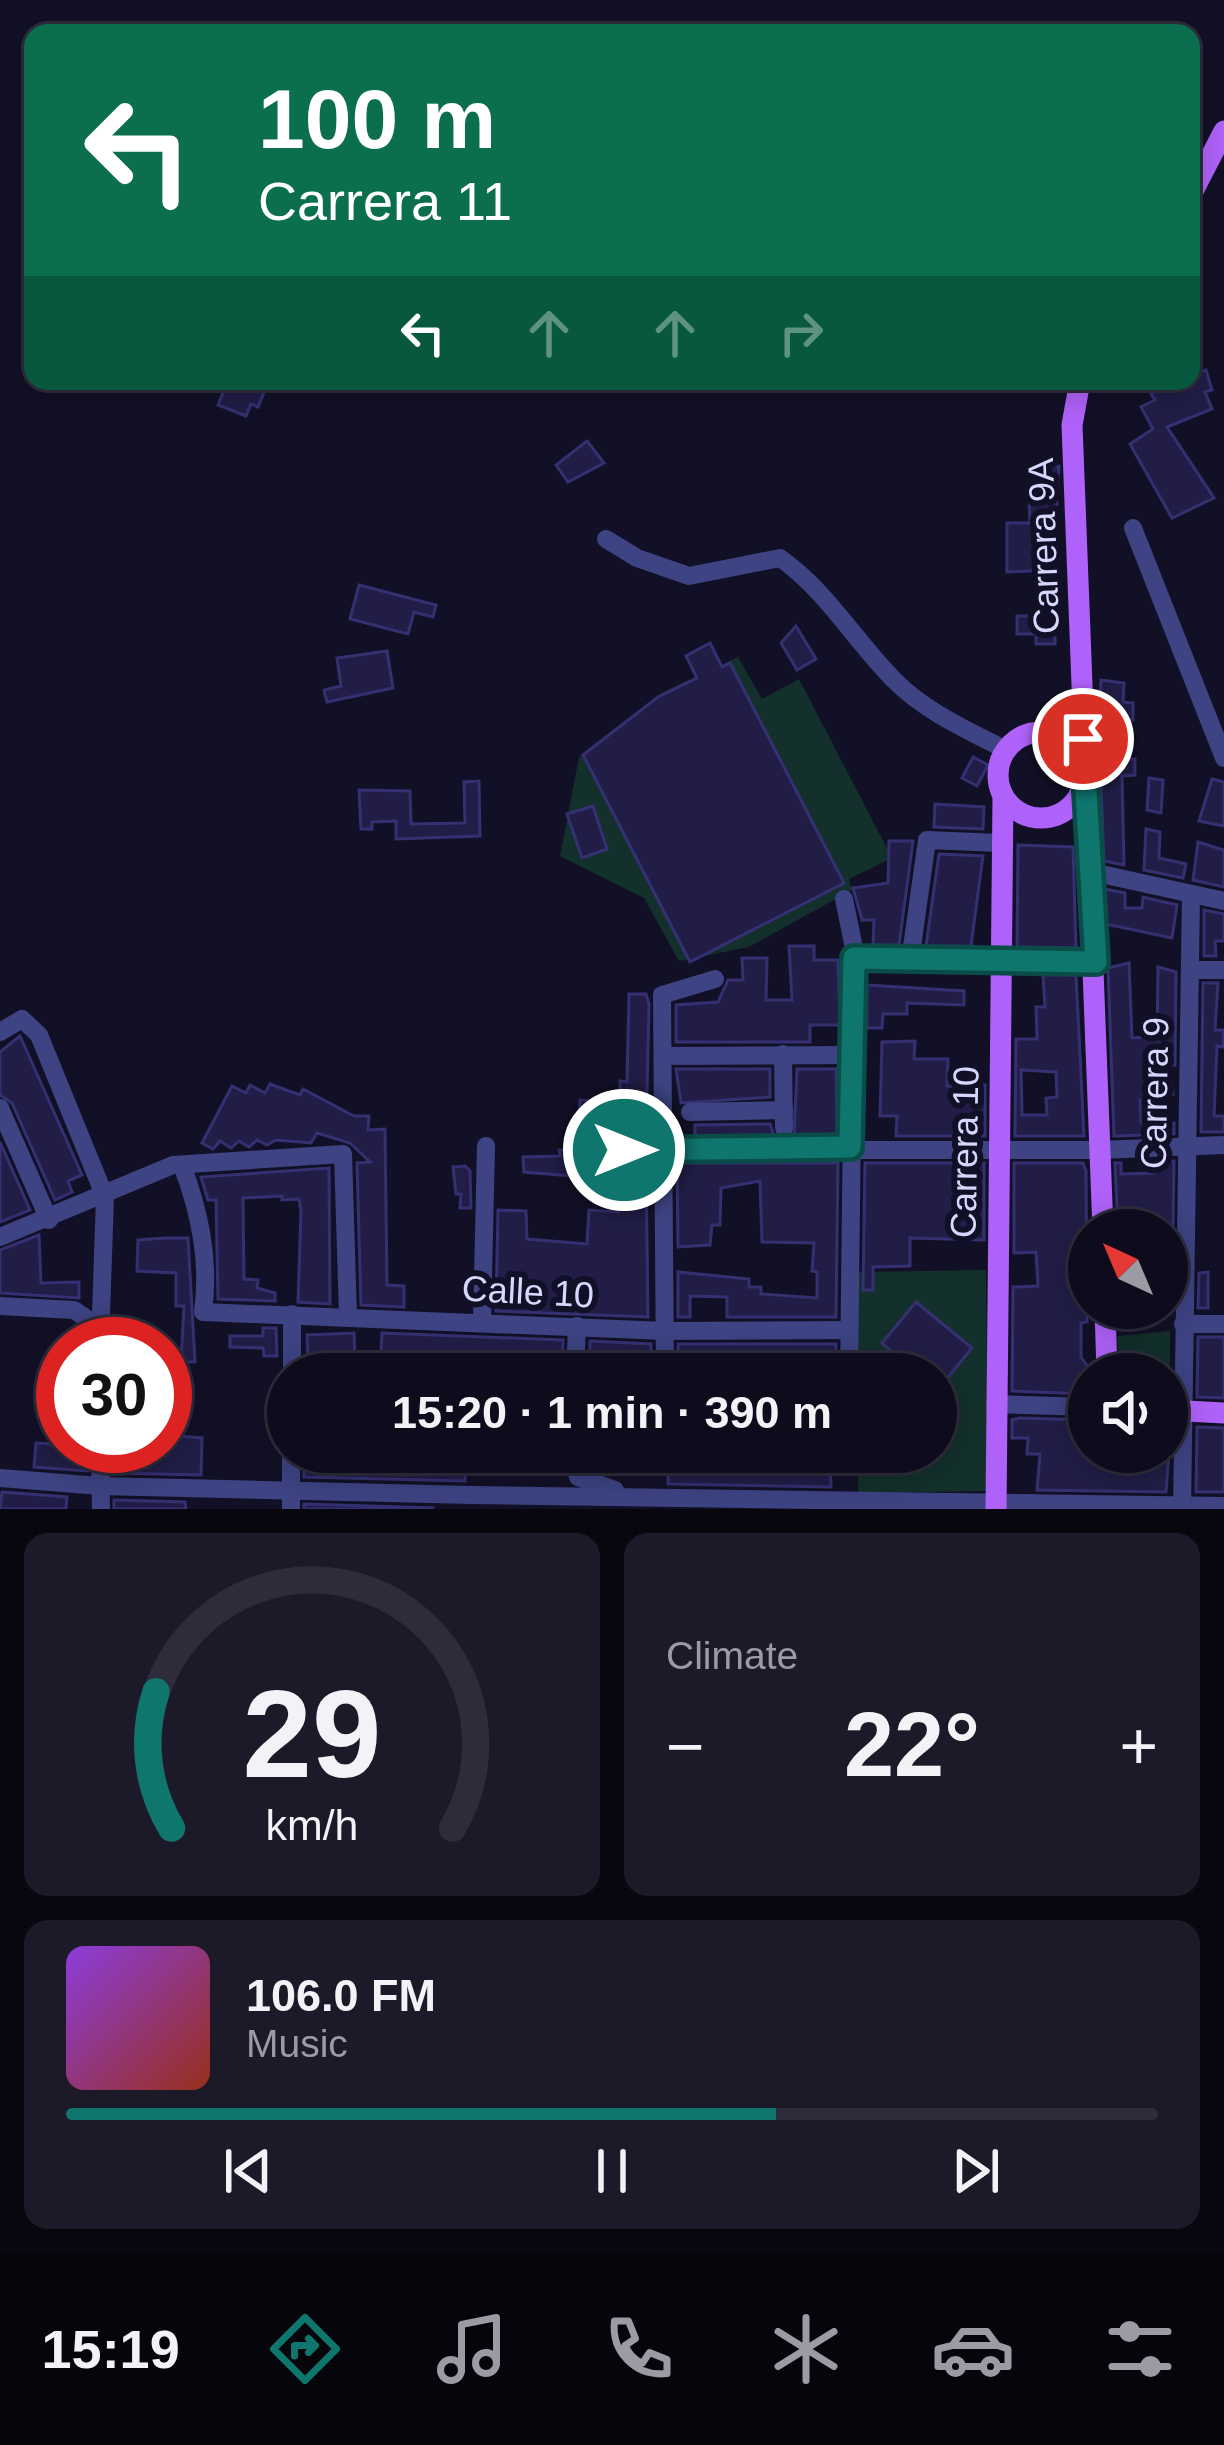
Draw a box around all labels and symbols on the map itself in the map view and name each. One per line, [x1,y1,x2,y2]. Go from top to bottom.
street label: Carrera 9A [1020,457,1067,635]
pin [1032,688,1134,790]
street label: Carrera 9 [1133,1017,1176,1169]
street label: Carrera 10 [943,1066,986,1238]
position arrow [561,1087,687,1213]
north arrow [1068,1209,1188,1329]
street label: Calle 10 [461,1268,595,1315]
speed limit sign: 30 [36,1317,192,1473]

